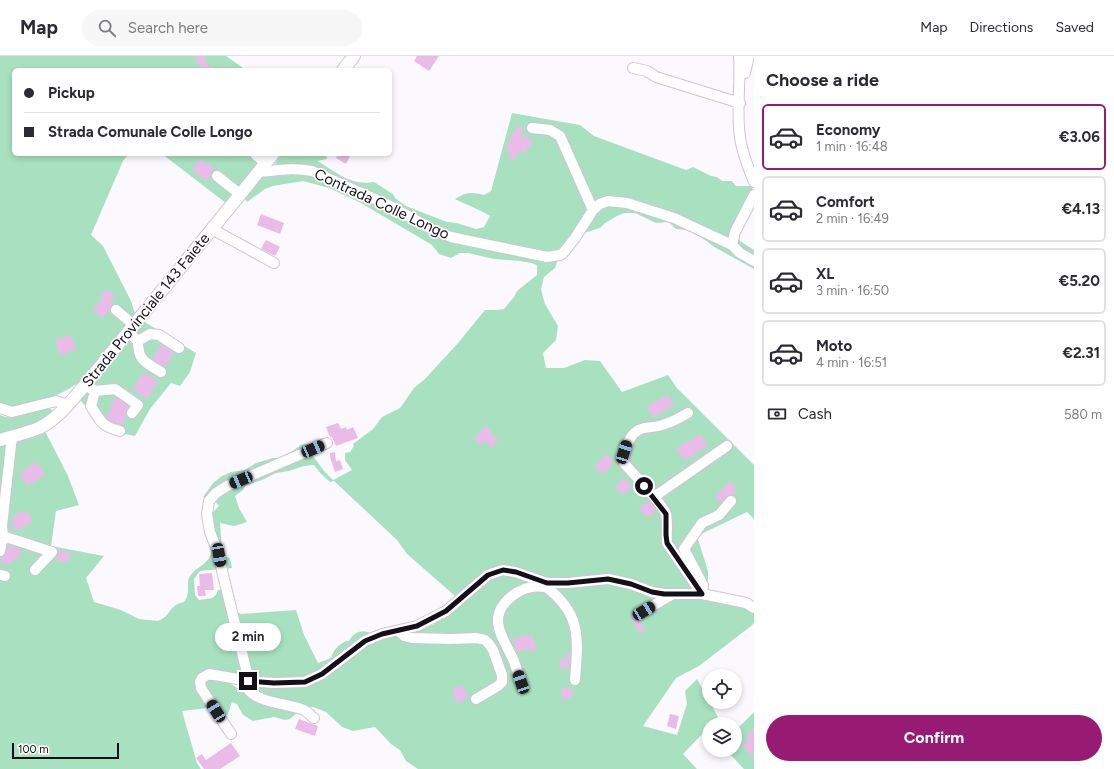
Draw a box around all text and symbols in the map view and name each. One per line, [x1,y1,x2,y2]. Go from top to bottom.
search box [82,10,362,46]
text: Map [20,16,58,39]
icon: search [96,17,118,39]
text: Search here [128,19,208,37]
text: Map [920,19,948,36]
text: Directions [970,19,1033,36]
text: Saved [1055,19,1094,36]
text: Choose a ride [766,69,879,91]
text: Pickup [48,84,95,102]
icon: car [768,119,804,155]
text: Economy [816,121,881,139]
text: Strada Comunale Colle Longo [48,123,252,141]
text: €3.06 [1059,128,1100,146]
text: 1 min · 16:48 [816,139,888,154]
street label: Contrada Colle Longo [312,165,453,243]
icon: car [768,191,804,227]
text: Comfort [816,193,875,211]
text: €4.13 [1062,200,1100,218]
text: 2 min · 16:49 [816,211,889,226]
street label: Strada Provinciale 143 Faiete [78,229,214,391]
icon: car [768,263,804,299]
text: XL [816,265,834,283]
text: €5.20 [1059,272,1100,290]
text: 3 min · 16:50 [816,283,889,298]
icon: car [768,335,804,371]
text: Moto [816,337,852,355]
text: €2.31 [1062,344,1100,362]
text: 4 min · 16:51 [816,355,887,370]
icon: cash [766,403,788,425]
text: Cash [798,405,832,423]
text: 580 m [1064,407,1102,422]
car [300,439,326,459]
car [615,439,633,465]
car [228,470,254,490]
route start [635,477,653,495]
car [211,542,227,568]
car [631,600,657,622]
callout: 2 min [215,623,281,651]
text: 2 min [232,629,264,644]
car [511,669,531,695]
map controls [702,669,742,757]
button: locate [702,669,742,709]
route end [239,672,257,690]
car [205,698,227,724]
button: Confirm [766,715,1102,761]
button: layers [702,717,742,757]
scale bar [12,741,119,760]
text: 100 m [18,743,49,756]

